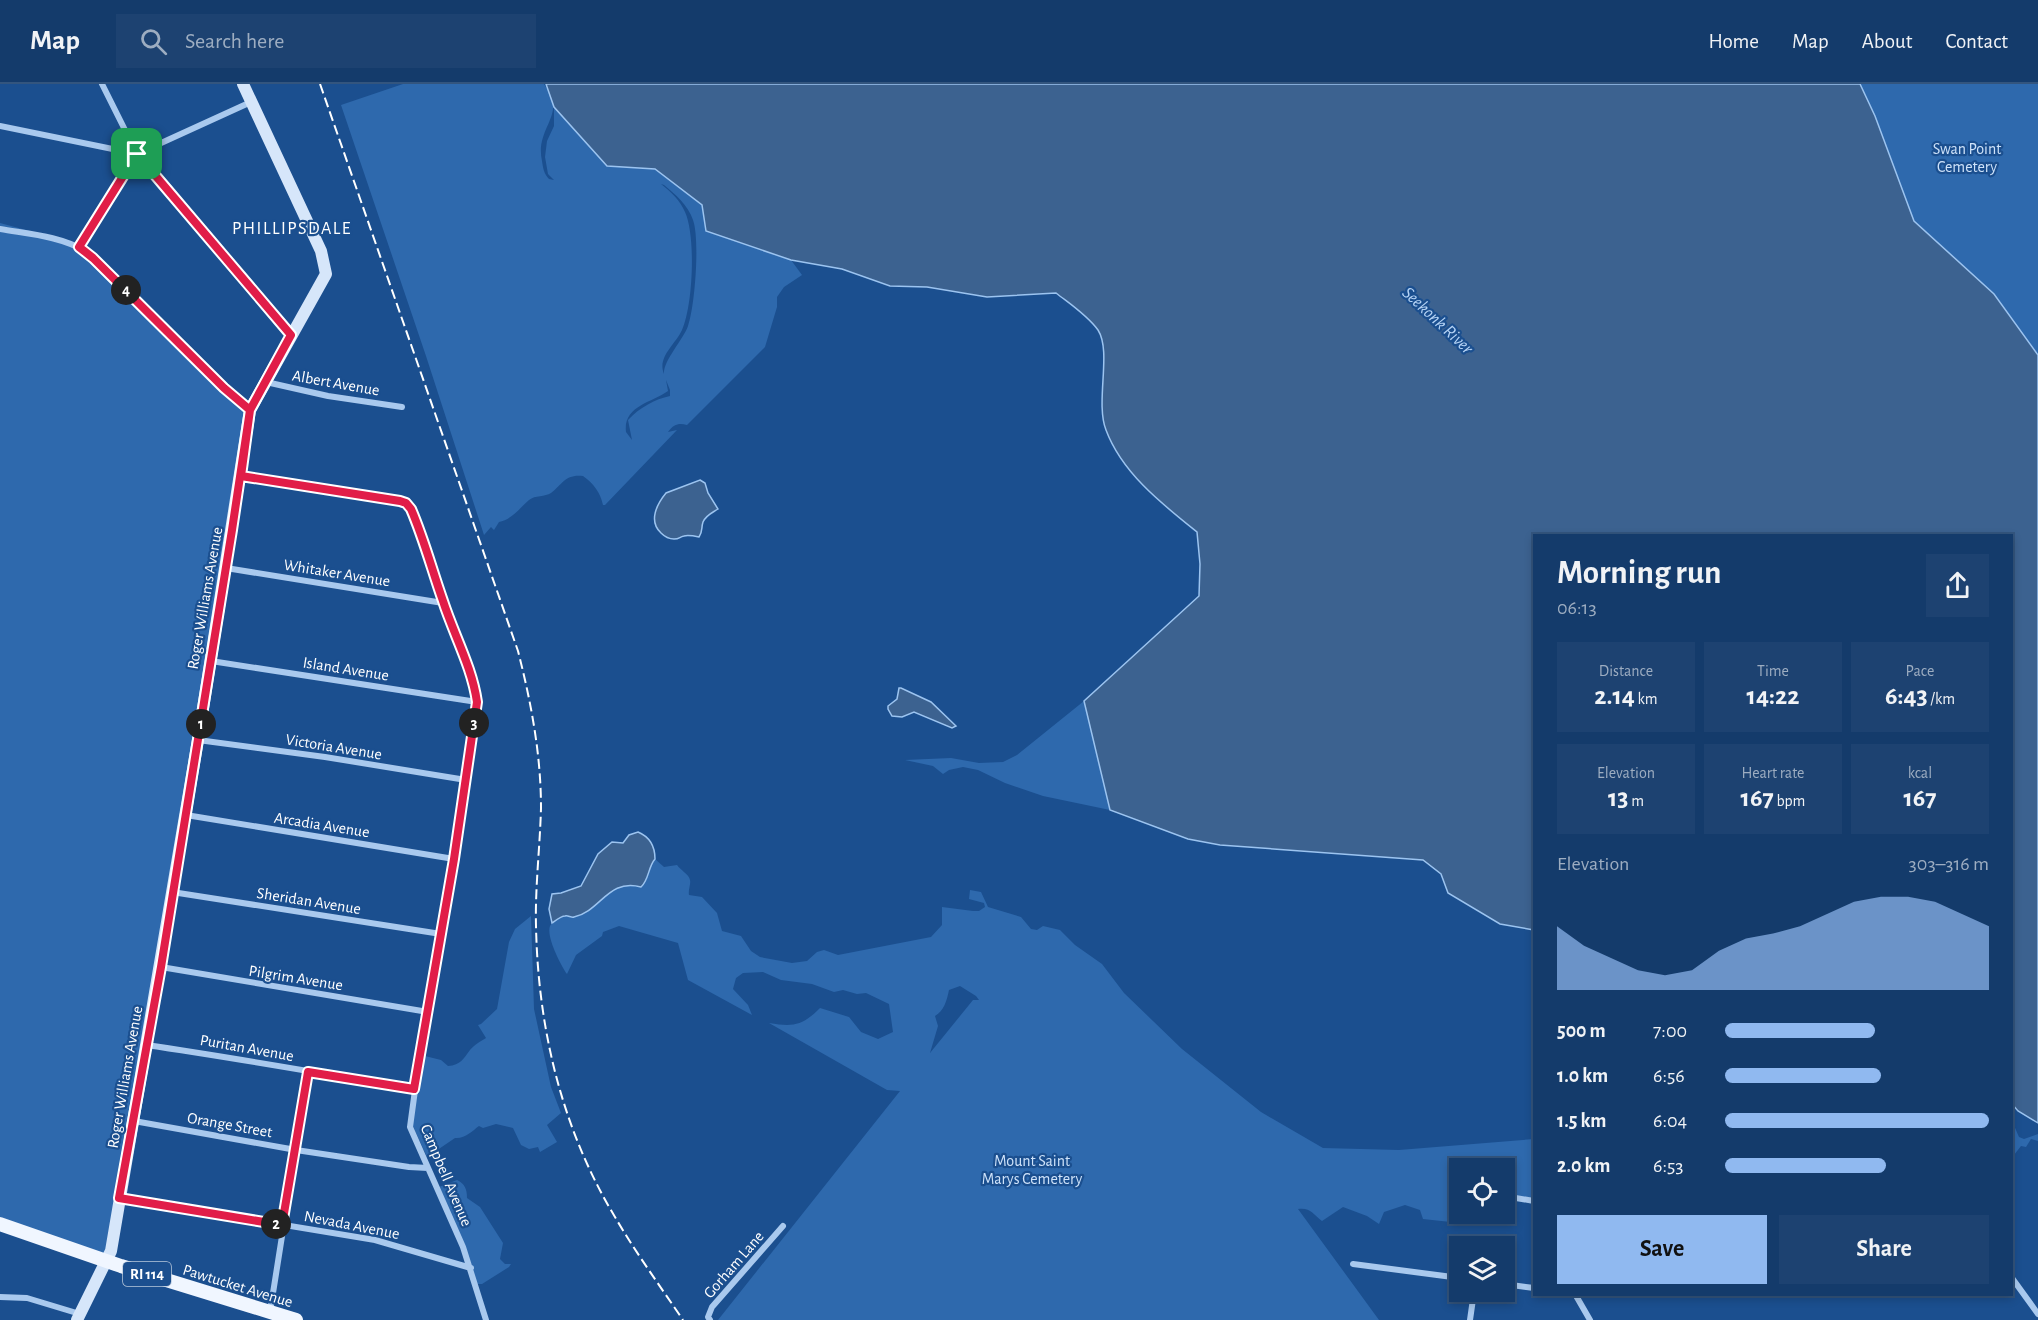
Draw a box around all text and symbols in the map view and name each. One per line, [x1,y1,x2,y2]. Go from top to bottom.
search box [116,14,536,68]
icon: search [137,25,170,58]
text: Map [30,27,80,55]
text: Search here [185,30,284,52]
text: Home [1708,31,1759,52]
text: Map [1792,31,1829,52]
text: About [1862,31,1912,52]
text: Contact [1945,31,2008,52]
pin [111,128,162,179]
icon: arrive [120,137,153,170]
park label: Swan Point Cemetery [1933,141,2001,176]
district label: PHILLIPSDALE [232,220,352,238]
pin: 4 [111,275,141,305]
text: 4 [122,282,130,298]
water label: Seekonk River [1398,284,1477,359]
street label: Albert Avenue [291,367,381,399]
street label: Roger Williams Avenue [185,526,225,671]
button: share [1926,554,1989,617]
street label: Whitaker Avenue [282,557,391,589]
text: Morning run [1557,557,1721,590]
text: 06:13 [1557,598,1597,618]
street label: Island Avenue [302,654,390,684]
text: Distance [1599,663,1653,679]
text: Time [1757,663,1789,679]
text: Pace [1906,663,1934,679]
text: 2.14 [1594,683,1635,709]
text: 14:22 [1747,683,1799,709]
text: 6:43 [1885,683,1928,709]
text: km [1635,691,1658,707]
text: /km [1928,691,1955,707]
pin: 3 [459,708,489,738]
pin: 1 [186,709,216,739]
text: 3 [471,715,477,731]
text: 1 [198,716,204,732]
street label: Victoria Avenue [285,731,383,763]
text: Elevation [1597,765,1655,781]
text: Heart rate [1742,765,1804,781]
text: kcal [1908,765,1932,781]
text: 13 [1608,785,1629,811]
text: 167 [1741,785,1774,811]
text: 167 [1903,785,1937,811]
text: m [1629,793,1644,809]
text: bpm [1774,793,1805,809]
street label: Arcadia Avenue [273,810,371,840]
text: Elevation [1557,854,1629,874]
text: 303–316 m [1909,854,1989,874]
street label: Sheridan Avenue [256,885,362,917]
street label: Pilgrim Avenue [248,963,344,993]
street label: Roger Williams Avenue [105,1005,145,1150]
text: 500 m [1557,1021,1606,1041]
text: 7:00 [1653,1021,1687,1041]
street label: Puritan Avenue [199,1032,295,1064]
text: 1.0 km [1557,1066,1608,1086]
text: 6:56 [1653,1066,1685,1086]
street label: Orange Street [186,1110,274,1140]
text: 1.5 km [1557,1111,1606,1131]
text: 6:04 [1653,1111,1687,1131]
street label: Campbell Avenue [417,1122,475,1229]
park label: Mount Saint Marys Cemetery [982,1153,1082,1188]
text: 2.0 km [1557,1156,1610,1176]
text: 6:53 [1653,1156,1684,1176]
map controls [1449,1158,1515,1302]
button: locate [1449,1158,1515,1224]
street label: Nevada Avenue [303,1208,401,1242]
pin: 2 [261,1209,291,1239]
button: Save [1557,1215,1767,1284]
button: Share [1779,1215,1989,1284]
text: 2 [272,1216,280,1232]
street label: Gorham Lane [701,1228,767,1301]
button: layers [1449,1236,1515,1302]
road number: RI 114 [123,1262,171,1286]
street label: Pawtucket Avenue [181,1262,295,1310]

